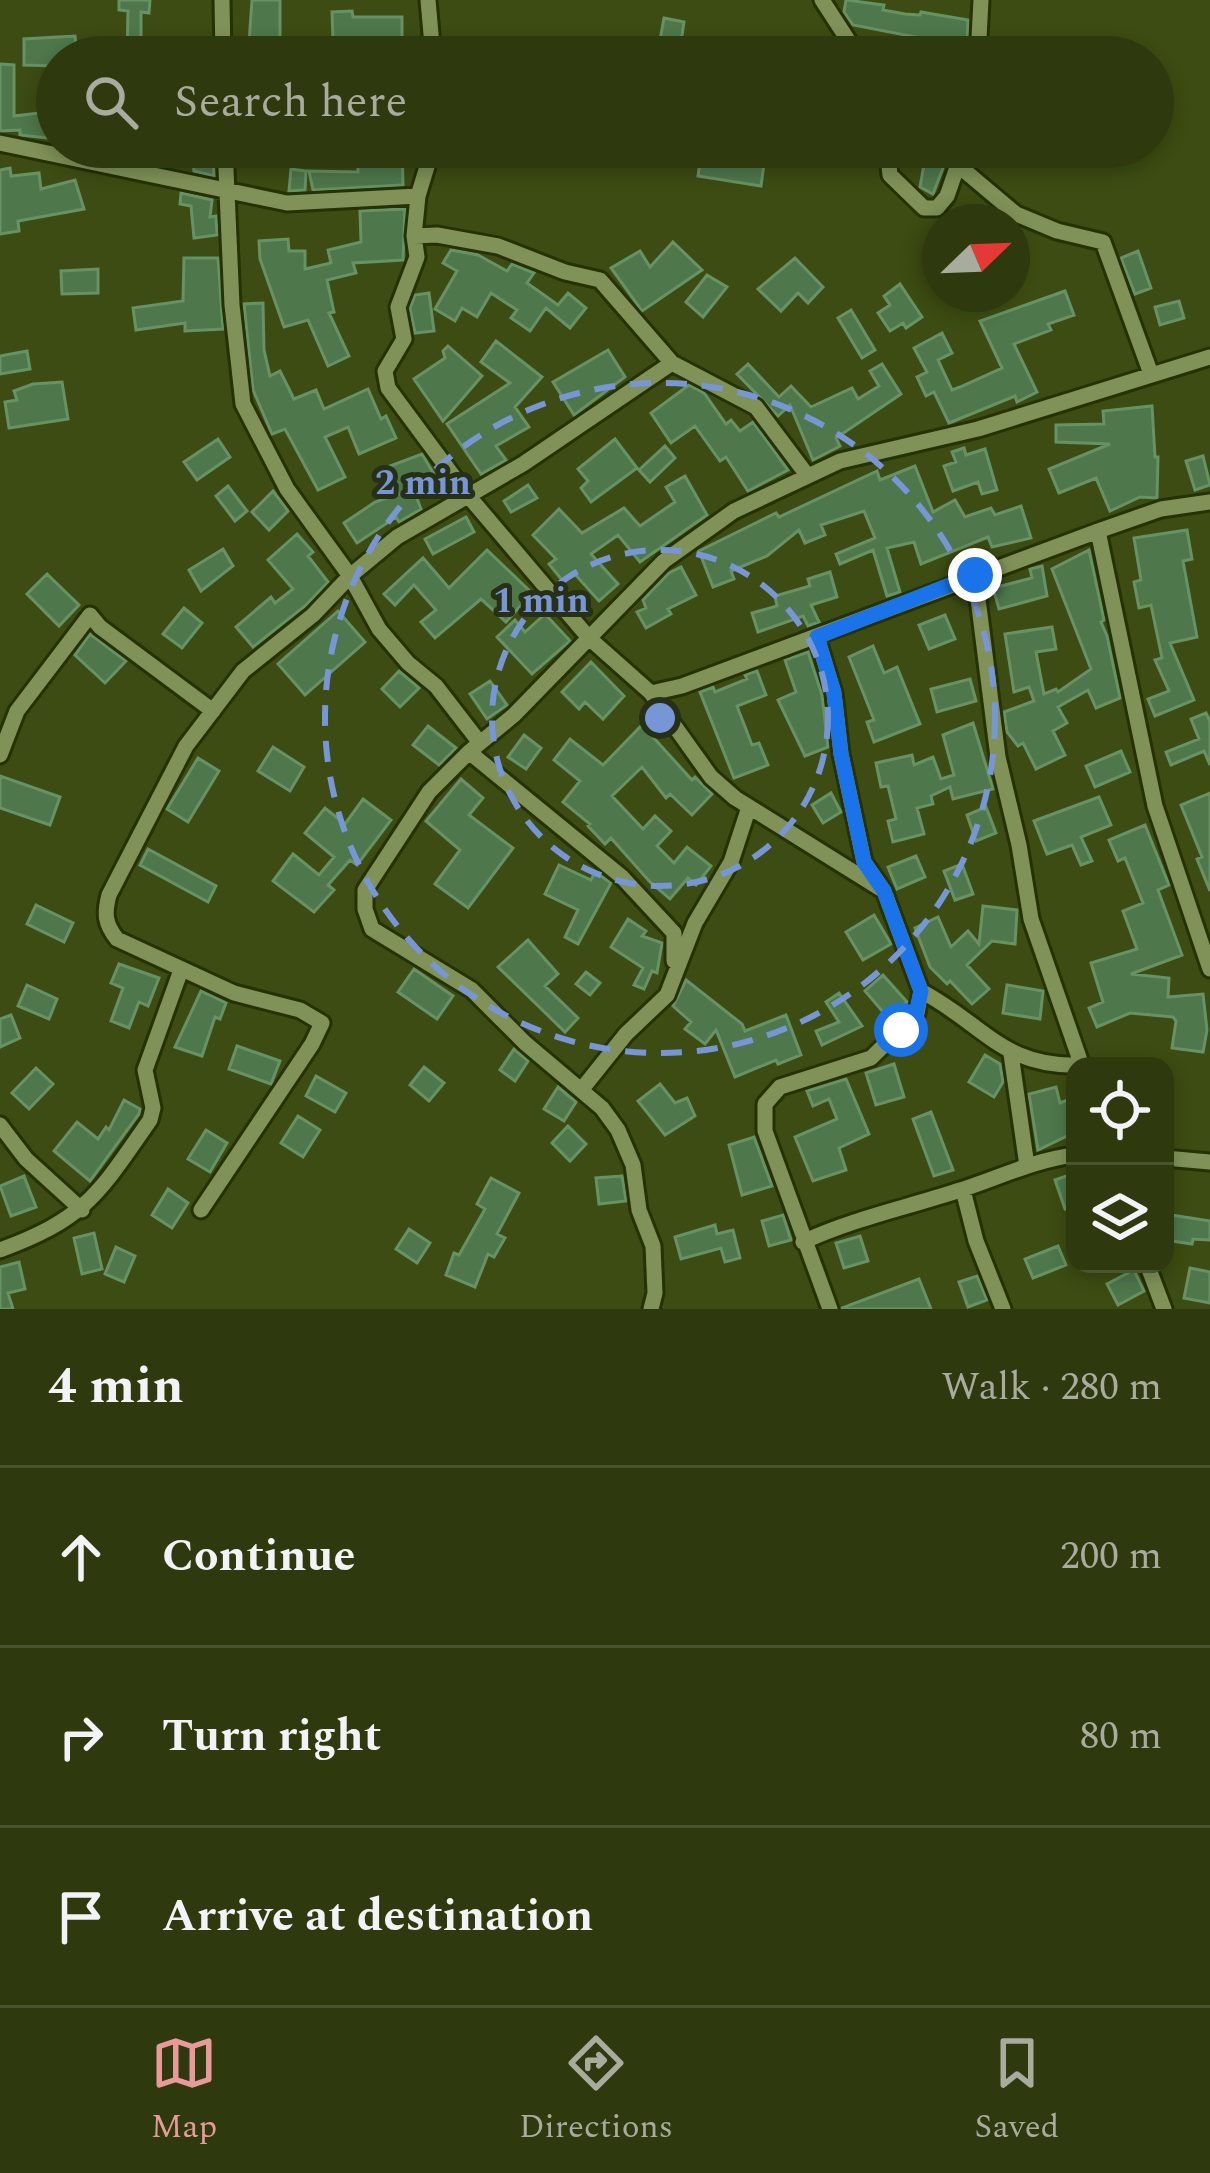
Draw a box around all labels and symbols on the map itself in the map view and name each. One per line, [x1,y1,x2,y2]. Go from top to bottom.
north arrow [922,204,1030,312]
text: 2 min [375,456,471,511]
route end [948,548,1002,602]
text: 1 min [493,574,589,629]
centre of rings [639,697,681,739]
route start [874,1003,928,1057]

